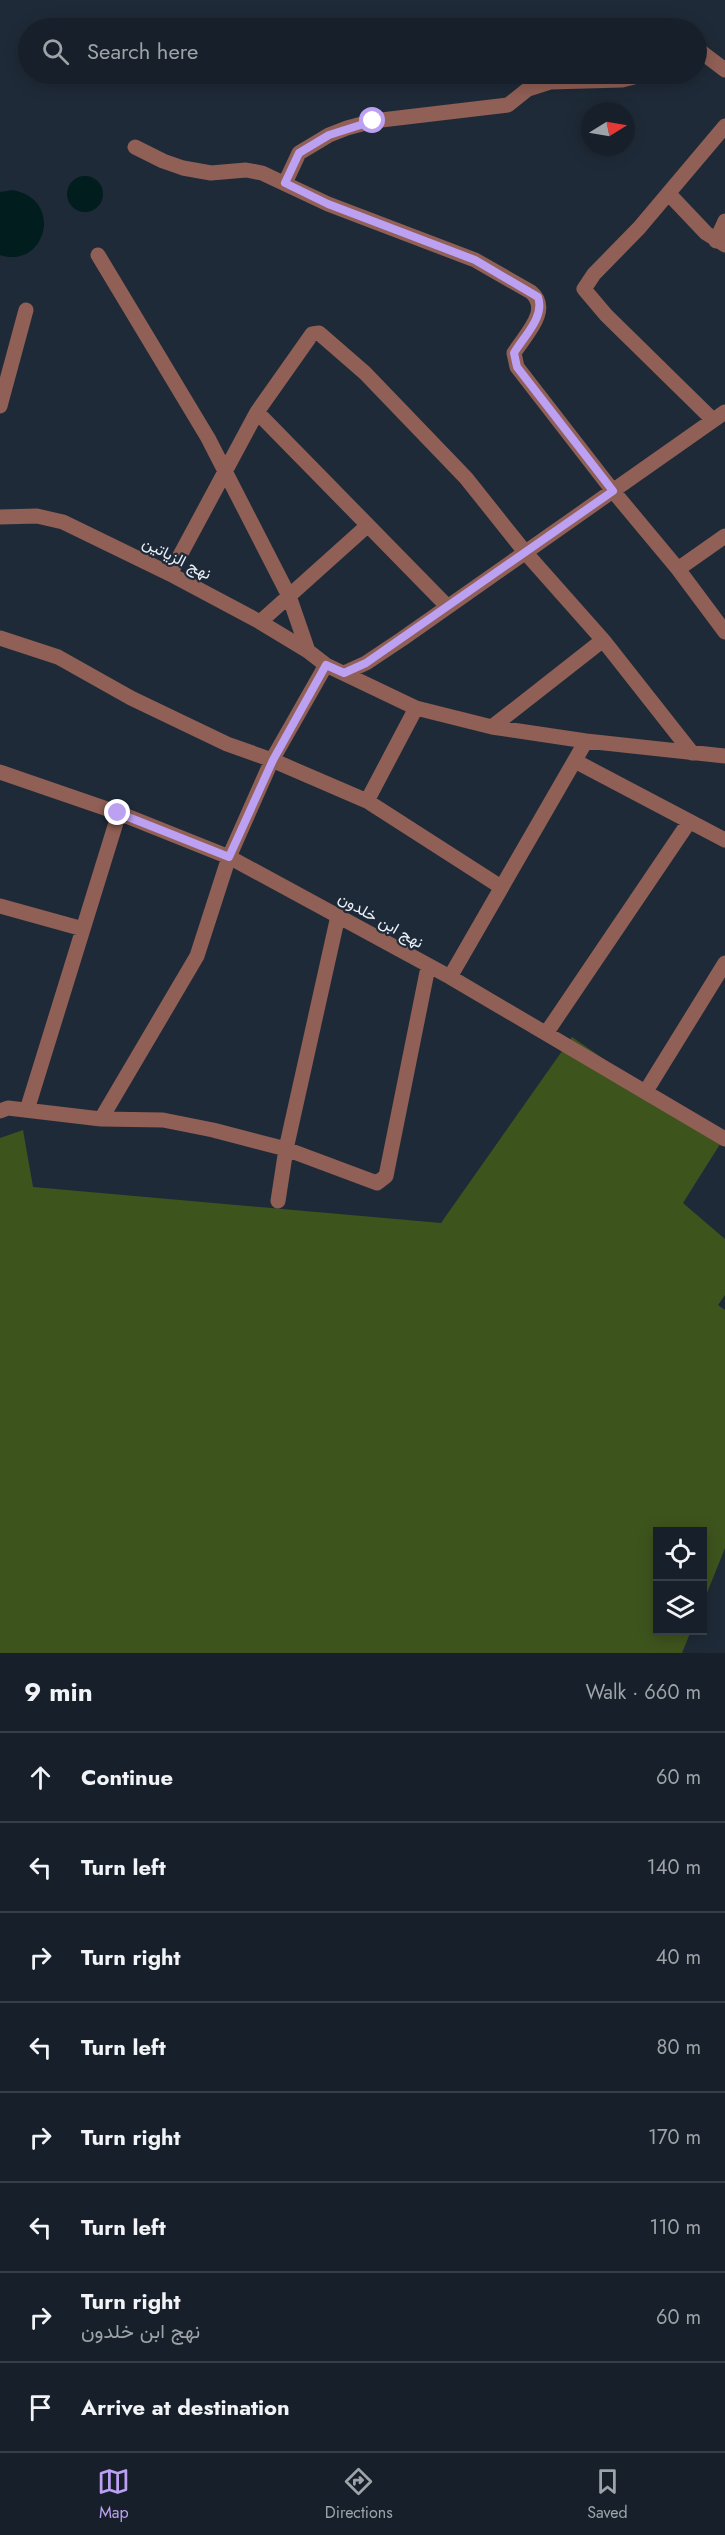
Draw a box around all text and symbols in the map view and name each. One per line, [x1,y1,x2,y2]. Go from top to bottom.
search box [18,18,707,84]
icon: search [39,35,72,68]
text: Search here [87,35,198,67]
north arrow [581,102,635,156]
route start [359,107,385,133]
street label: نهج الزياتين [138,531,216,585]
route end [104,799,130,825]
street label: نهج ابن خلدون [334,886,428,954]
map controls [653,1527,707,1635]
button: locate [653,1527,707,1581]
button: layers [653,1581,707,1635]
text: 9 min [24,1673,93,1711]
text: Walk · 660 m [586,1678,701,1707]
icon: ahead [24,1761,57,1794]
text: Continue [81,1761,173,1793]
text: 60 m [656,1763,701,1792]
icon: left [24,1851,57,1884]
text: Turn left [81,1851,166,1883]
text: 140 m [647,1853,701,1882]
icon: right [24,1941,57,1974]
text: Turn right [81,1941,181,1973]
text: 40 m [656,1943,701,1972]
icon: left [24,2031,57,2064]
text: Turn left [81,2031,166,2063]
text: 80 m [656,2033,701,2062]
icon: right [24,2121,57,2154]
text: Turn right [81,2121,181,2153]
text: 170 m [648,2123,701,2152]
icon: left [24,2211,57,2244]
text: Turn left [81,2211,166,2243]
text: 110 m [649,2213,701,2242]
text: Turn right [81,2285,181,2317]
icon: right [24,2301,57,2334]
text: 60 m [656,2303,701,2332]
text: نهج ابن خلدون [81,2317,200,2346]
icon: arrive [24,2391,57,2424]
text: Arrive at destination [81,2391,290,2423]
tab: Map [97,2465,130,2524]
tab: Directions [325,2465,393,2524]
tab: Saved [587,2465,628,2524]

